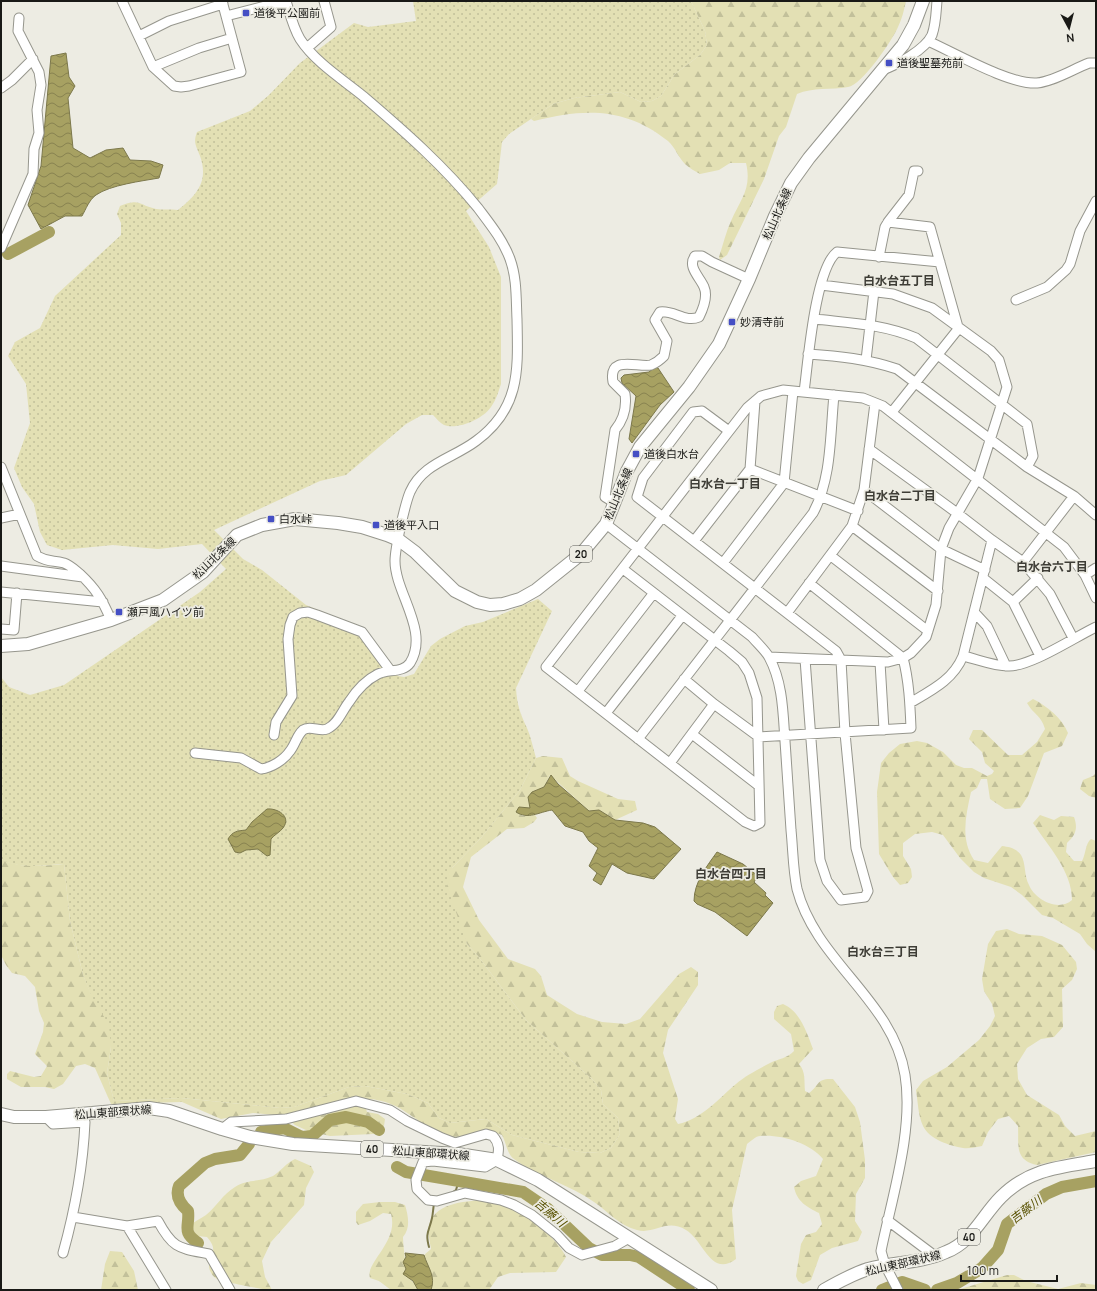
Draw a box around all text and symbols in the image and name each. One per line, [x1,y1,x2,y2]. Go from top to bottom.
place label: 道後平公園前 [254,5,320,20]
marker: 道後平公園前 [241,8,251,18]
north arrow [1049,8,1089,48]
text: N [1065,30,1075,46]
place label: 道後聖墓苑前 [897,55,963,70]
marker: 道後聖墓苑前 [884,58,894,68]
street label: 松山北条線 [759,186,795,242]
district label: 白水台五丁目 [863,272,935,289]
place label: 妙清寺前 [740,314,784,329]
marker: 妙清寺前 [727,317,737,327]
place label: 道後白水台 [644,446,699,461]
marker: 道後白水台 [631,449,641,459]
street label: 松山北条線 [600,466,635,522]
district label: 白水台一丁目 [689,475,761,492]
district label: 白水台二丁目 [864,487,936,504]
place label: 白水峠 [279,511,312,526]
marker: 白水峠 [266,514,276,524]
place label: 道後平入口 [384,517,439,532]
marker: 道後平入口 [371,520,381,530]
street label: 松山北条線 [189,533,239,582]
road number: 20 [570,546,592,562]
district label: 白水台六丁目 [1016,558,1088,575]
place label: 瀬戸風ハイツ前 [127,604,204,619]
marker: 瀬戸風ハイツ前 [114,607,124,617]
district label: 白水台四丁目 [695,865,767,882]
district label: 白水台三丁目 [847,943,919,960]
street label: 松山東部環状線 [74,1101,152,1122]
road number: 40 [361,1141,383,1157]
street label: 松山東部環状線 [392,1142,470,1163]
water label: 吉藤川 [1006,1191,1047,1227]
water label: 吉藤川 [531,1195,571,1232]
road number: 40 [958,1229,980,1245]
street label: 松山東部環状線 [864,1247,942,1278]
scale bar [961,1257,1057,1283]
text: 100 m [967,1262,999,1279]

